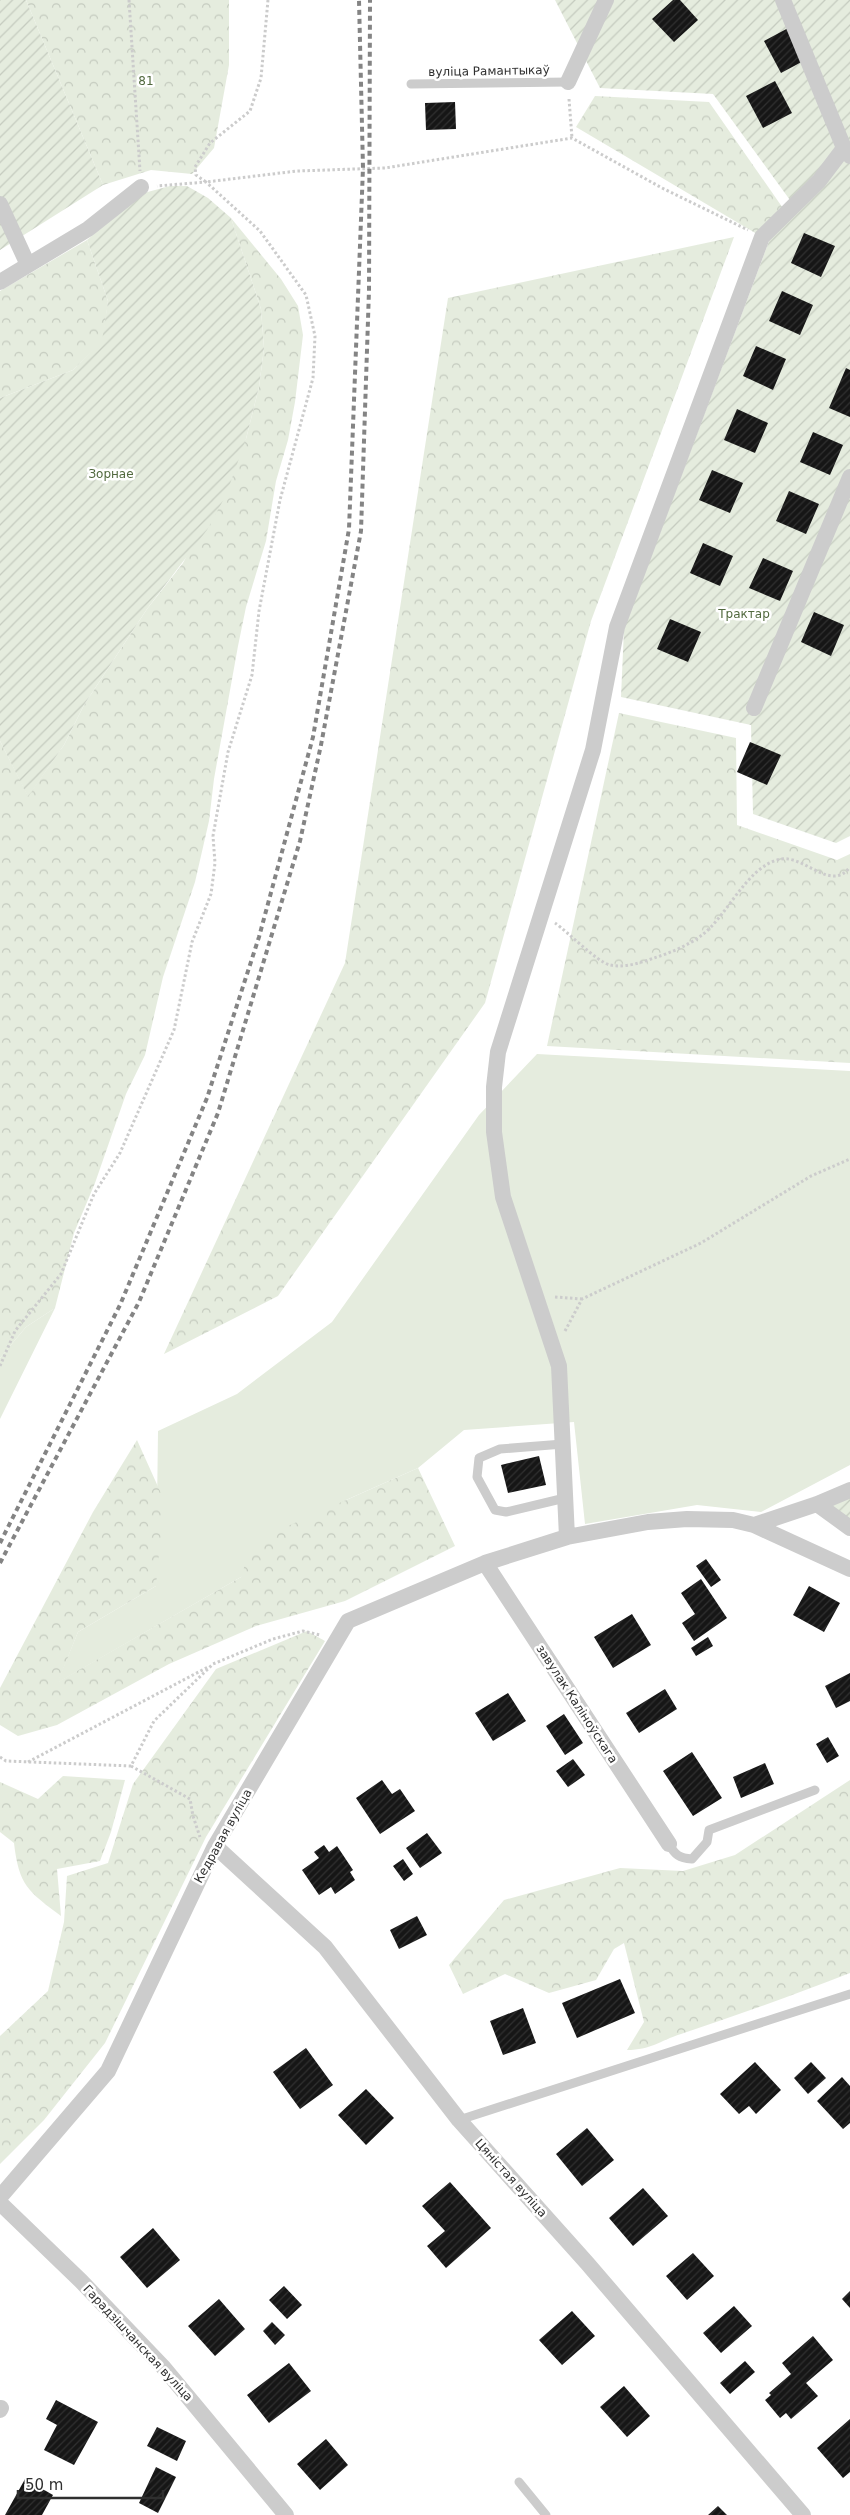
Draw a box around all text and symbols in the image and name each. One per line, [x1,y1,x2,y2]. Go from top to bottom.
street label: вуліца Рамантыкаў [428,63,550,79]
park label: 81 [138,74,154,88]
park label: Зорнае [88,467,134,481]
park label: Трактар [717,607,770,621]
street label: завулак Каліноўскага [534,1642,620,1766]
street label: Кедравая вуліца [191,1787,255,1885]
street label: Цяністая вуліца [472,2136,550,2220]
street label: Гарадзішчанская вуліца [80,2282,196,2404]
scale bar [18,2468,162,2500]
text: 50 m [25,2476,63,2494]

